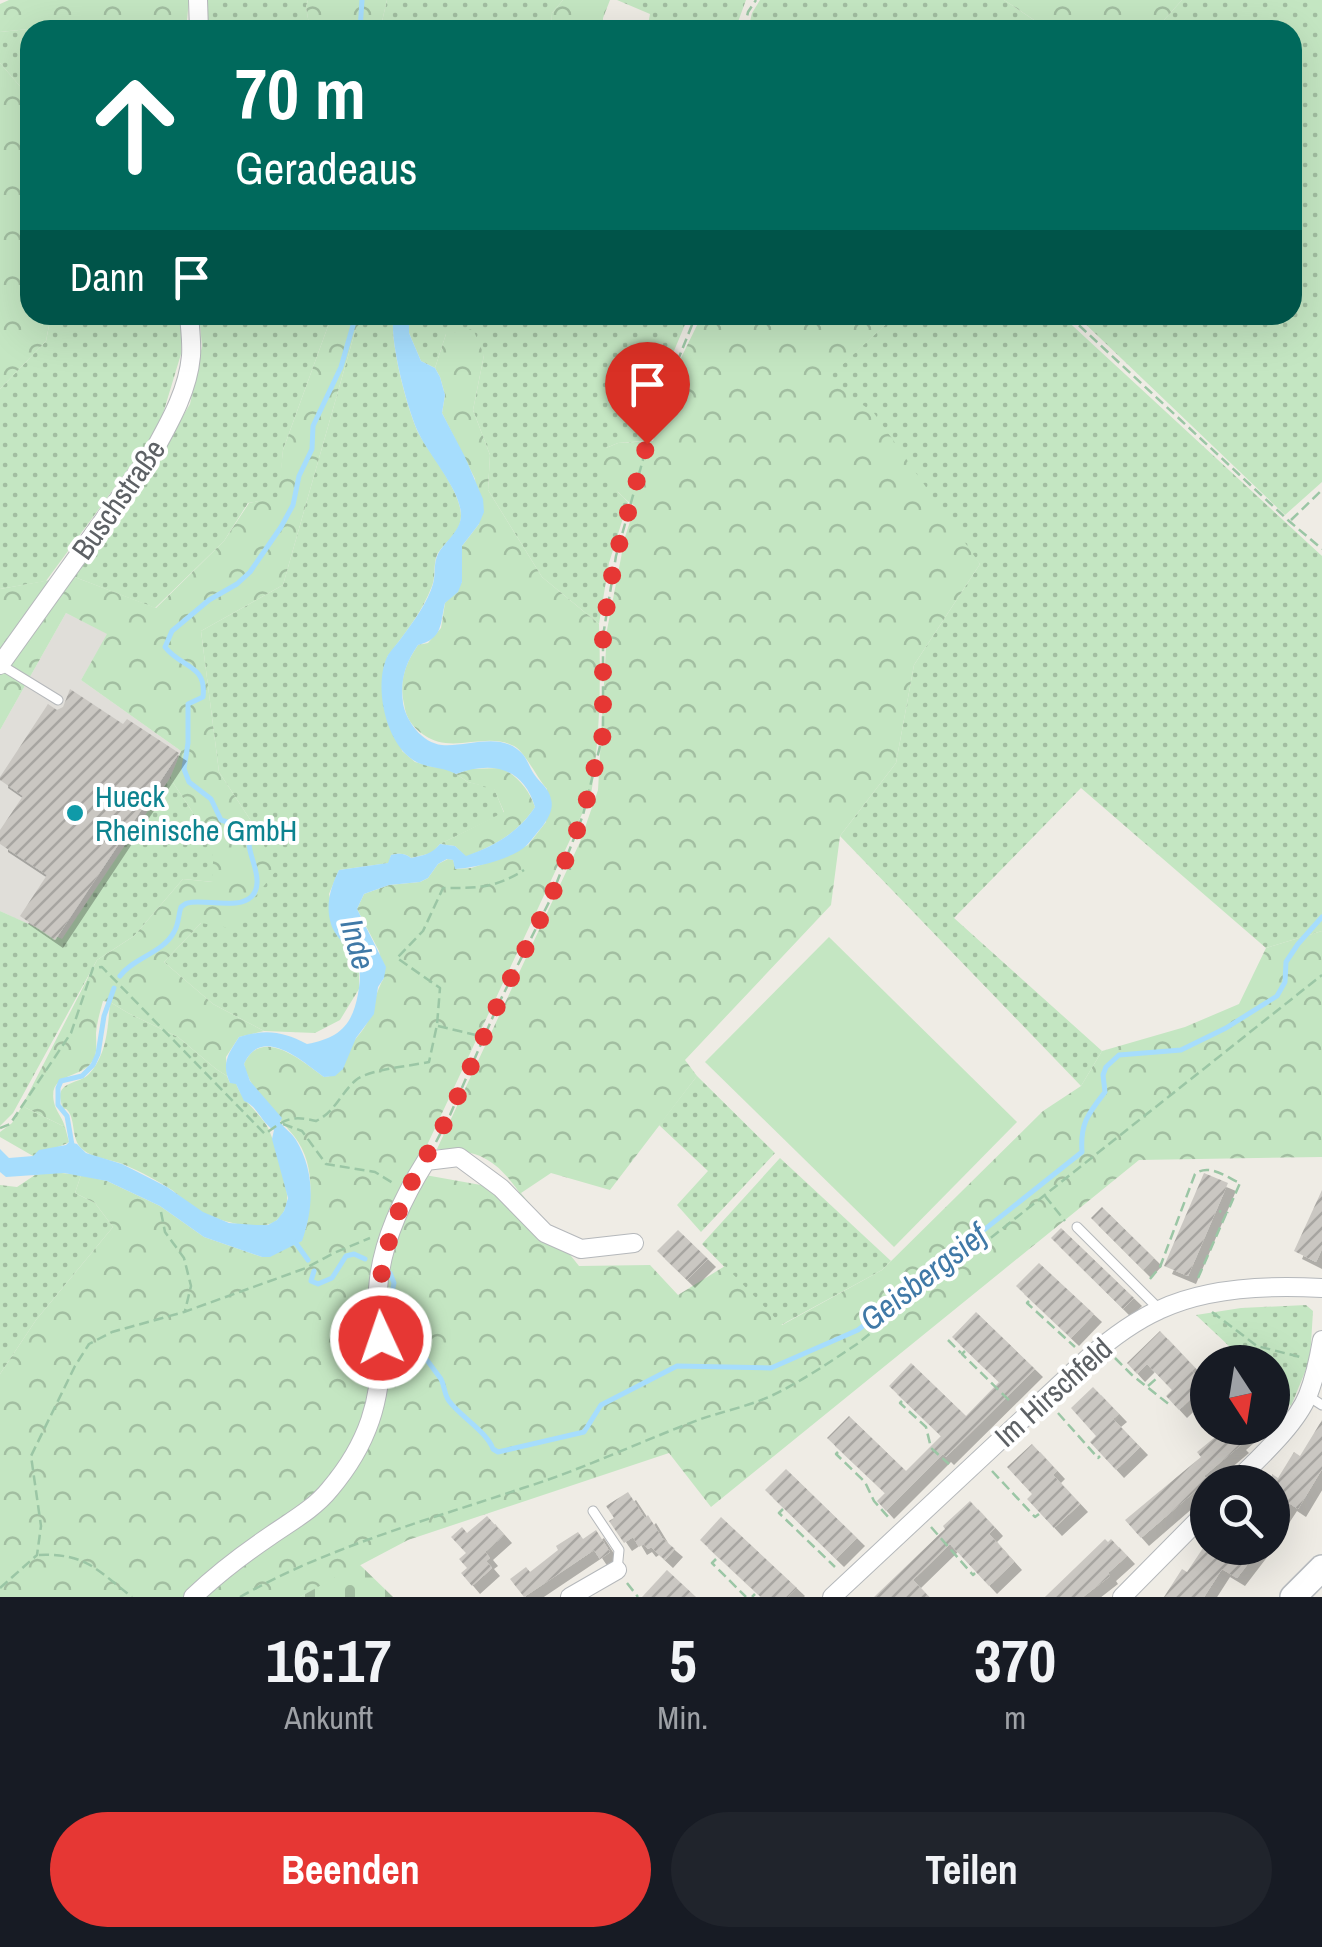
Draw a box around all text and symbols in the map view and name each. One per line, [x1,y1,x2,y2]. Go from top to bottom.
text: 70 m [235,47,366,141]
icon: ahead [70,60,200,190]
text: Geradeaus [235,137,418,198]
icon: arrive [164,250,219,305]
text: Dann [70,252,144,303]
pin [605,342,690,445]
icon: arrive [620,357,675,412]
street label: Buschstraße [62,431,174,567]
place label: Hueck Rheinische GmbH [95,776,297,850]
marker: Hueck Rheinische GmbH [64,802,86,824]
water label: Inde [330,914,386,974]
water label: Geisbergsief [851,1212,998,1340]
position arrow [329,1286,433,1390]
street label: Im Hirschfeld [986,1329,1120,1455]
north arrow [1190,1345,1290,1445]
map controls [1190,1345,1290,1565]
button: search [1190,1465,1290,1565]
text: 16:17 [266,1620,392,1701]
text: 5 [669,1620,697,1701]
text: 370 [974,1620,1056,1701]
text: Ankunft [284,1696,373,1739]
text: Min. [657,1696,708,1739]
text: m [1004,1696,1026,1739]
button: Beenden [50,1812,651,1927]
button: Teilen [671,1812,1272,1927]

